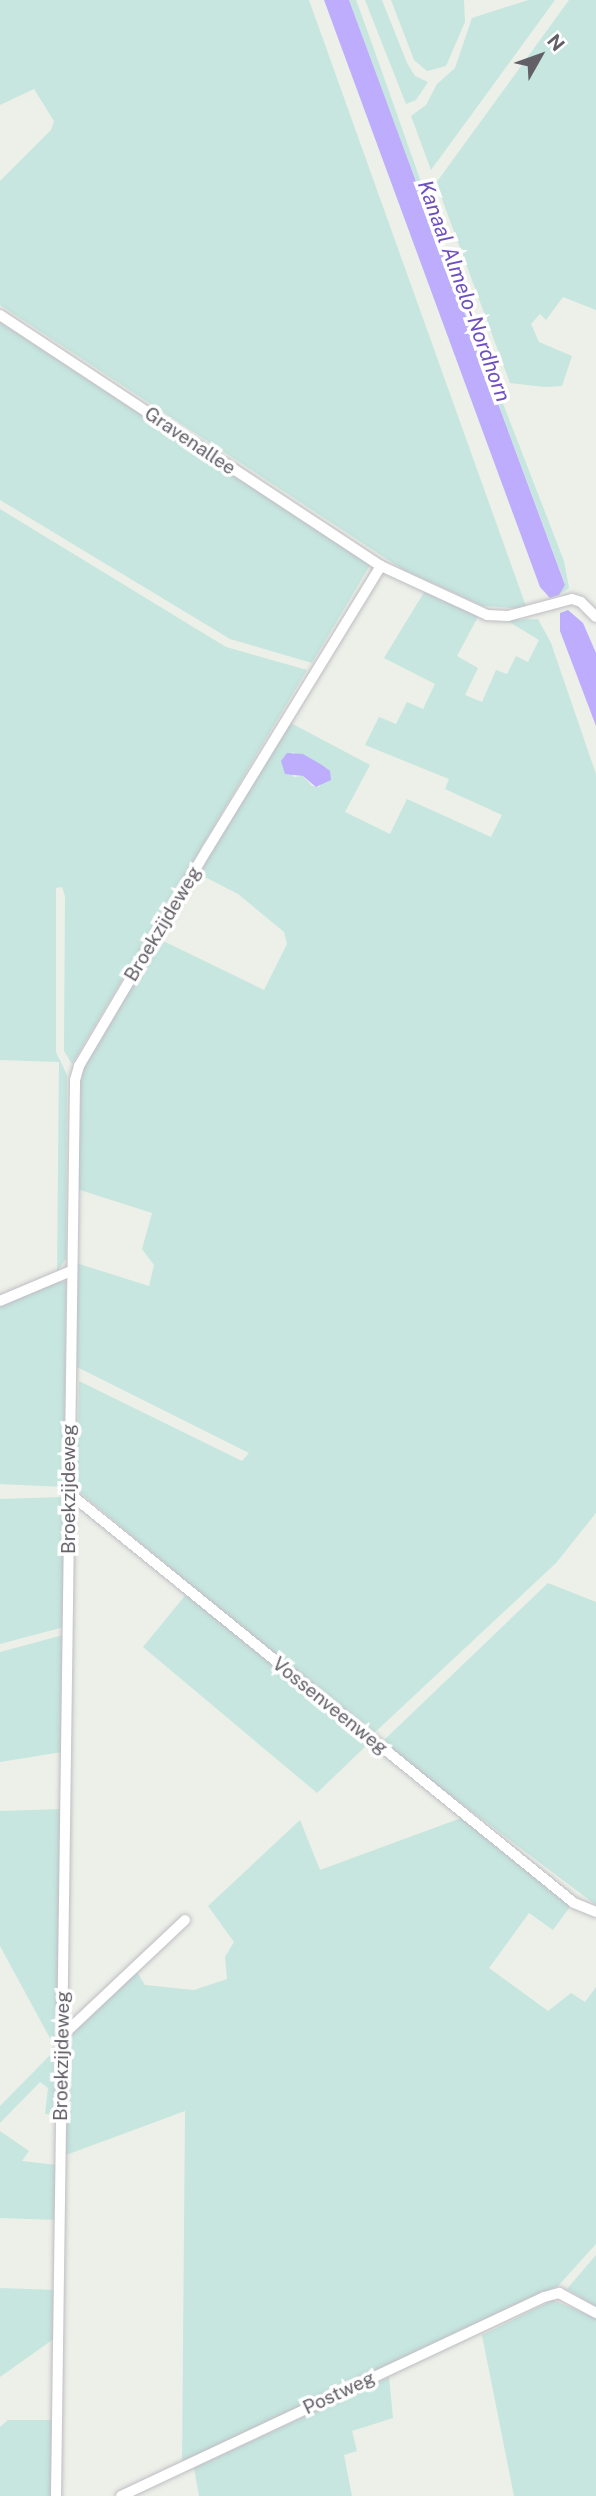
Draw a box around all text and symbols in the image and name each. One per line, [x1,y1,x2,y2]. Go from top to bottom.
north arrow [505,21,575,91]
text: N [543,30,569,55]
water label: Kanaal Almelo-Nordhorn [412,177,516,405]
street label: Gravenallee [140,402,240,480]
street label: Broekzijdeweg [120,862,206,986]
street label: Broekzijdeweg [58,1424,80,1554]
street label: Vossenveenweg [268,1652,392,1760]
street label: Broekzijdeweg [49,1991,75,2121]
street label: Postweg [299,2366,379,2420]

